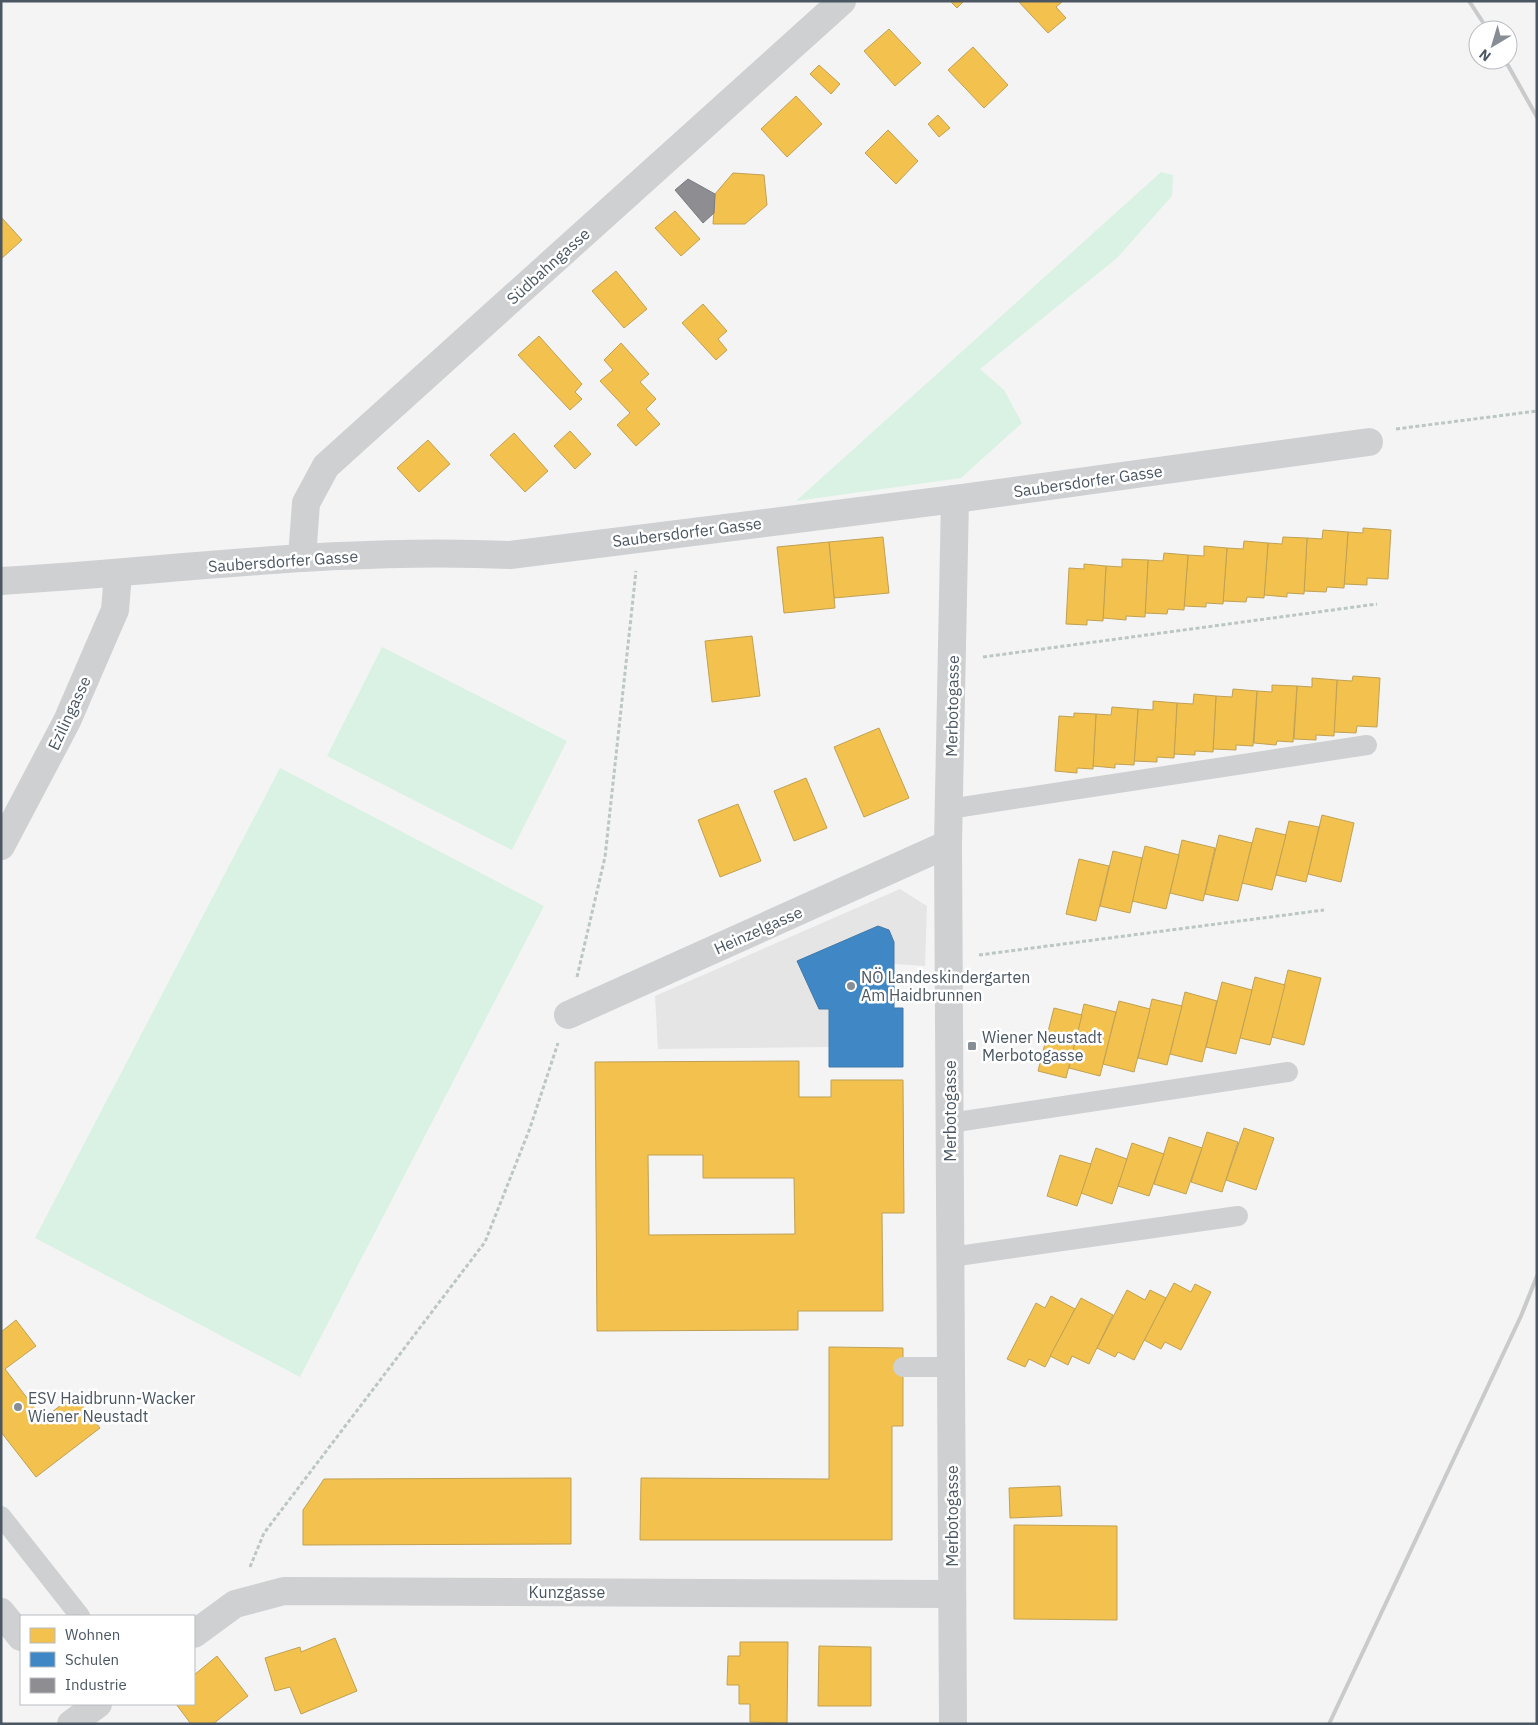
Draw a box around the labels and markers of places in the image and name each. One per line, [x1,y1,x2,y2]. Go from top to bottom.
place label: NÖ Landeskindergarten Am Haidbrunnen [861,967,1030,1005]
marker: NÖ Landeskindergarten Am Haidbrunnen [845,980,857,992]
place label: Wiener Neustadt Merbotogasse [982,1027,1102,1065]
marker: Wiener Neustadt Merbotogasse [966,1040,978,1052]
place label: ESV Haidbrunn-Wacker Wiener Neustadt [28,1388,196,1426]
marker: ESV Haidbrunn-Wacker Wiener Neustadt [12,1401,24,1413]

